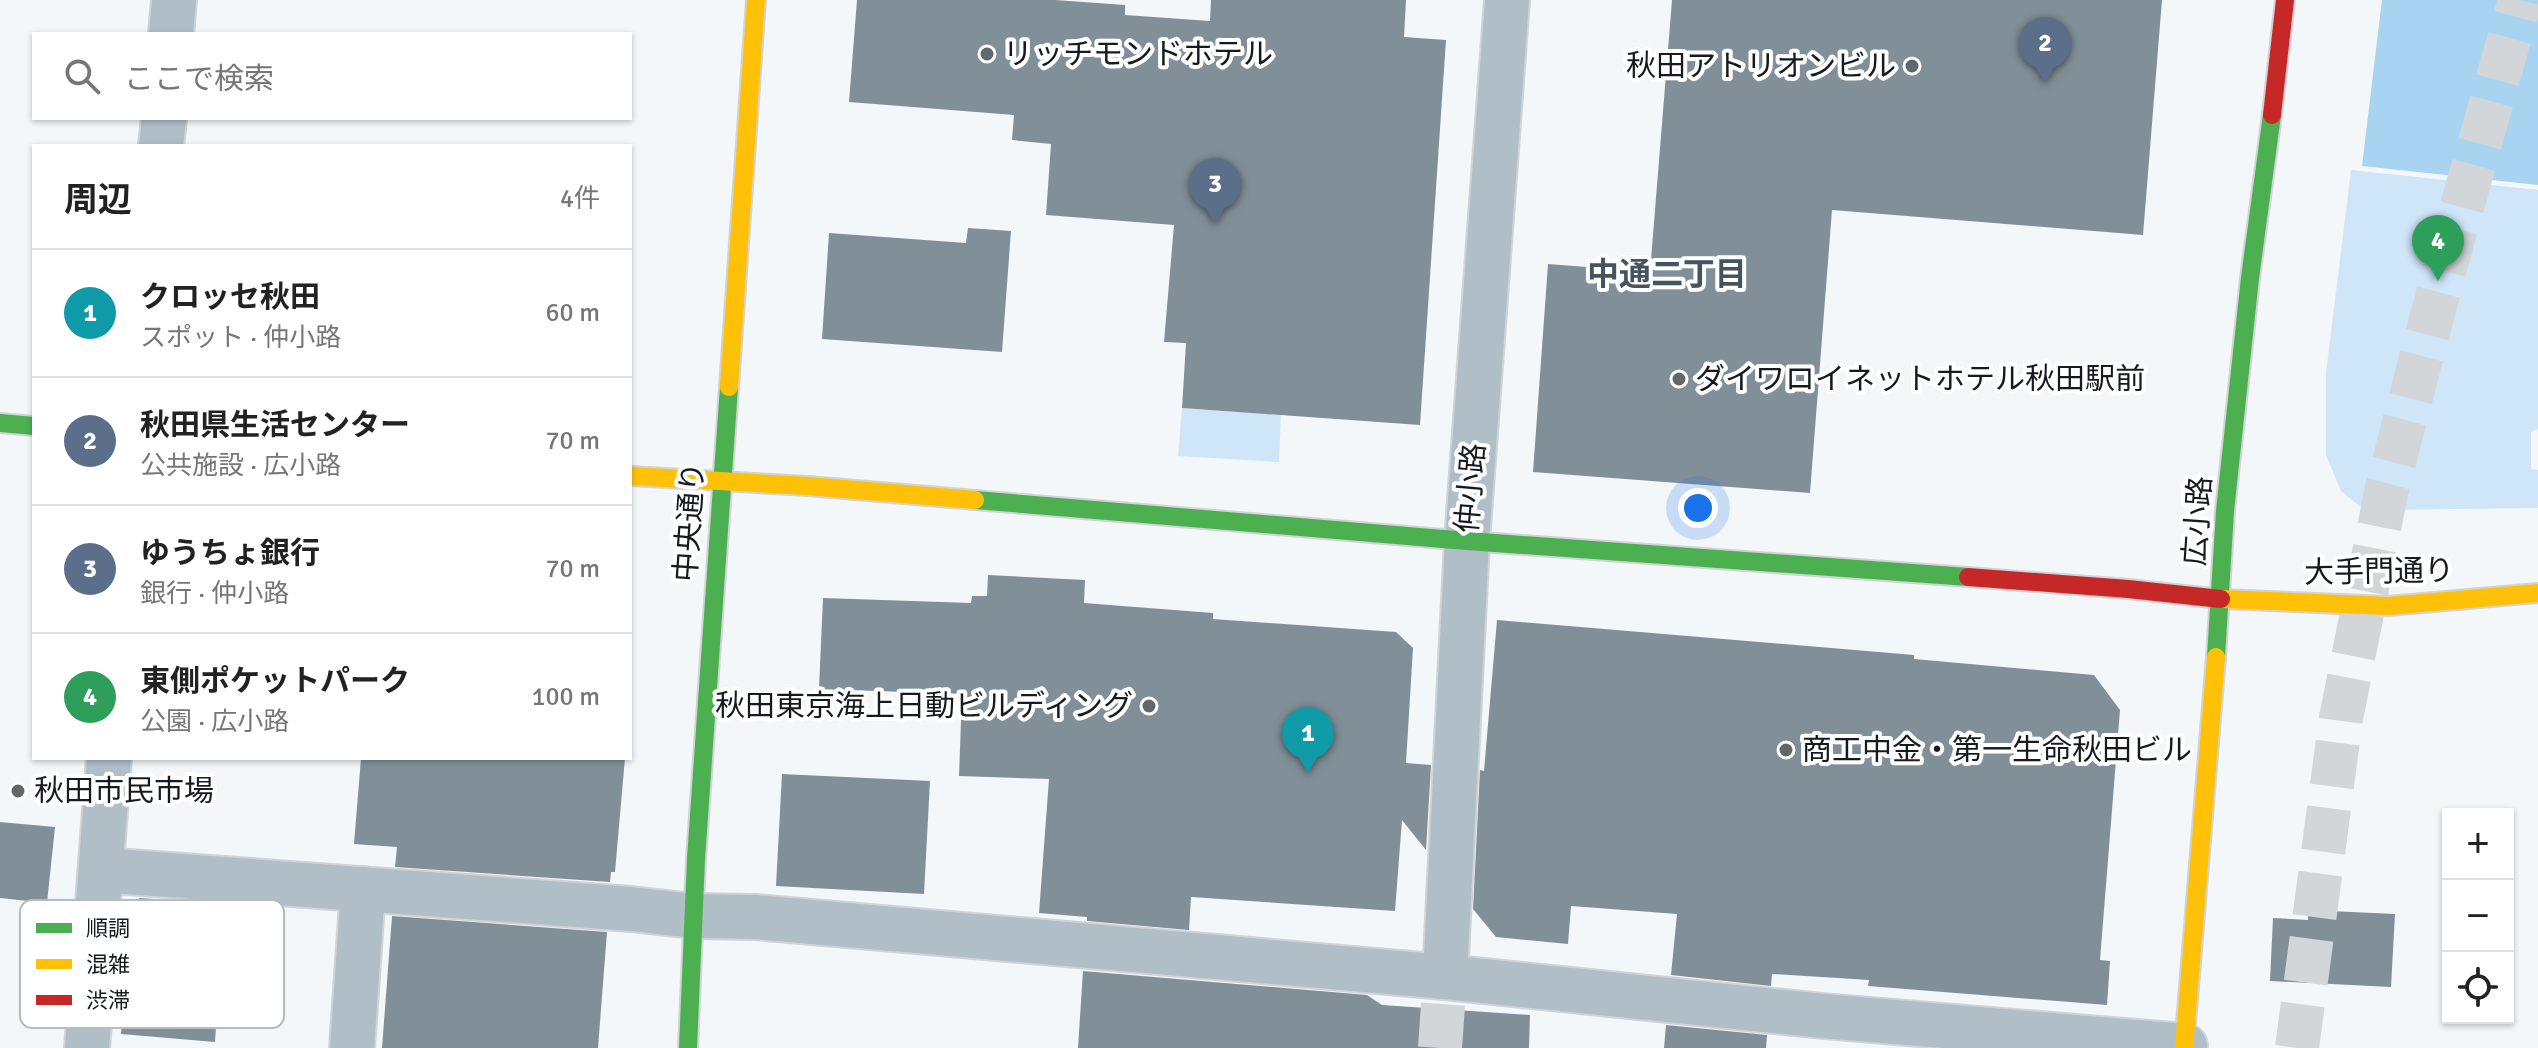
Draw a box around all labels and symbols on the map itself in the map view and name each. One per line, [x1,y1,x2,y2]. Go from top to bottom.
pin: 2 [2019,17,2071,83]
place label: リッチモンドホテル [1003,36,1273,73]
marker: リッチモンドホテル [978,45,996,63]
place label: 秋田アトリオンビル [1626,48,1896,85]
marker: 秋田アトリオンビル [1903,57,1921,75]
pin: 3 [1189,158,1241,224]
pin: 4 [2412,215,2464,281]
district label: 中通二丁目 [1587,255,1747,294]
place label: ダイワロイネットホテル秋田駅前 [1695,361,2145,398]
marker: ダイワロイネットホテル秋田駅前 [1670,370,1688,388]
street label: 仲小路 [1449,442,1493,534]
street label: 中央通り [667,461,713,583]
street label: 広小路 [2176,475,2220,567]
your location [1678,488,1718,528]
street label: 大手門通り [2304,552,2454,592]
place label: 秋田東京海上日動ビルディング [715,688,1133,725]
marker: 秋田東京海上日動ビルディング [1140,697,1158,715]
pin: 1 [1282,707,1334,773]
place label: 商工中金・第一生命秋田ビル [1802,732,2192,769]
marker: 商工中金・第一生命秋田ビル [1777,741,1795,759]
place label: 秋田市民市場 [34,773,214,810]
marker: 秋田市民市場 [9,782,27,800]
legend [20,900,284,1028]
text: 順調 [86,915,130,942]
text: 混雑 [86,951,130,978]
text: 渋滞 [86,987,130,1014]

